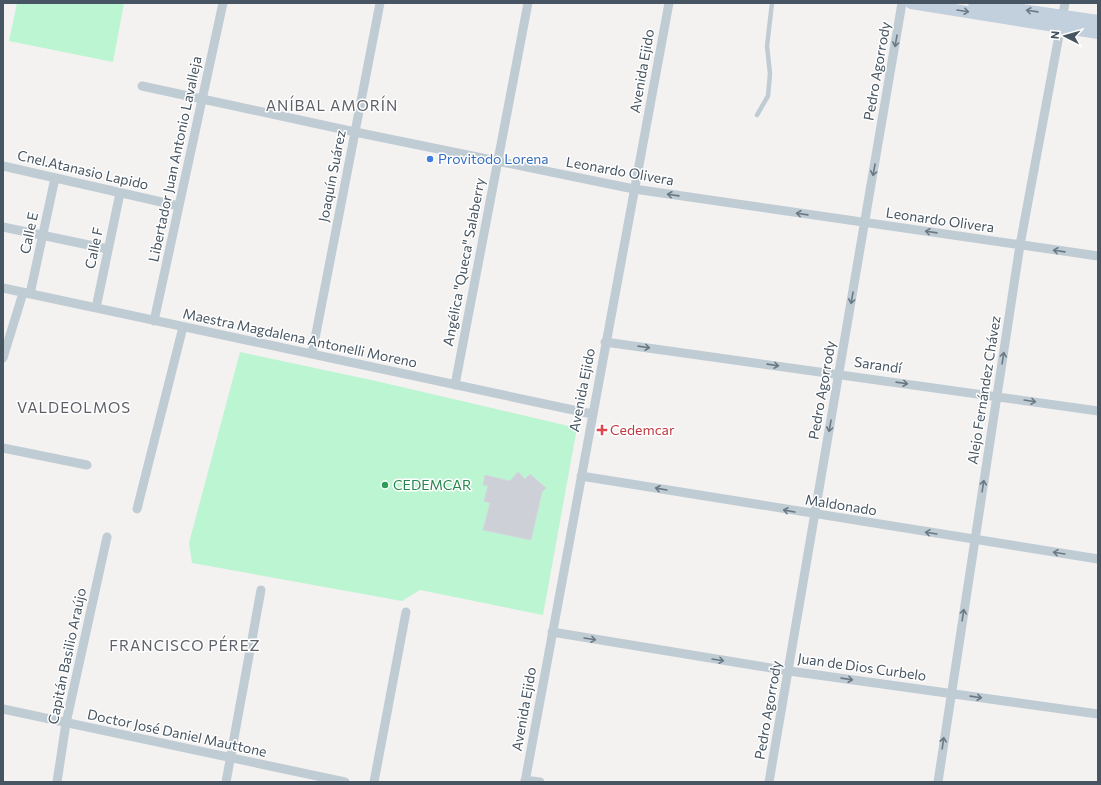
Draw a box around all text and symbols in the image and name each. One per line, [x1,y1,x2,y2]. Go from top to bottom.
one-way arrow [1026,7,1039,15]
one-way arrow [956,8,969,16]
north arrow [1045,16,1085,56]
street label: Pedro Agorrody [859,20,894,122]
street label: Avenida Ejido [626,28,657,114]
text: N [1048,30,1061,40]
one-way arrow [892,35,900,48]
street label: Libertador Juan Antonio Lavalleja [144,54,205,263]
district label: ANÍBAL AMORÍN [266,95,398,114]
street label: Joaquín Suárez [314,129,349,223]
street label: Cnel.Atanasio Lapido [16,146,150,193]
place label: Provitodo Lorena [438,150,549,167]
street label: Leonardo Olivera [565,153,675,188]
marker: Provitodo Lorena [425,154,435,164]
one-way arrow [870,163,878,176]
street label: Angélica "Queca" Salaberry [439,176,488,347]
one-way arrow [667,191,680,199]
street label: Leonardo Olivera [885,203,995,236]
street label: Calle E [16,210,41,255]
one-way arrow [796,210,809,218]
street label: Calle F [81,226,106,270]
one-way arrow [925,228,938,236]
one-way arrow [1053,247,1066,255]
one-way arrow [848,291,856,304]
street label: Maestra Magdalena Antonelli Moreno [181,304,419,371]
street label: Alejo Fernández Chávez [963,314,1004,465]
street label: Pedro Agorrody [804,339,839,441]
one-way arrow [637,343,650,351]
street label: Avenida Ejido [565,347,598,433]
one-way arrow [999,352,1007,365]
street label: Sarandí [853,353,903,376]
one-way arrow [766,361,779,369]
one-way arrow [895,379,908,387]
one-way arrow [1023,397,1036,405]
district label: VALDEOLMOS [17,398,131,416]
one-way arrow [826,419,834,432]
place label: Cedemcar [610,421,675,438]
marker: Cedemcar [597,425,607,435]
place label: CEDEMCAR [393,476,471,493]
marker: CEDEMCAR [380,480,390,490]
one-way arrow [979,480,987,493]
one-way arrow [654,485,667,493]
street label: Maldonado [804,490,878,519]
one-way arrow [783,506,796,514]
one-way arrow [925,529,938,537]
one-way arrow [1053,549,1066,557]
street label: Capitán Basilio Araújo [44,586,89,726]
one-way arrow [959,609,967,622]
district label: FRANCISCO PÉREZ [109,635,261,654]
one-way arrow [583,635,596,643]
street label: Juan de Dios Curbelo [797,649,928,684]
one-way arrow [712,656,725,664]
street label: Pedro Agorrody [750,659,785,761]
street label: Avenida Ejido [508,666,539,752]
one-way arrow [840,675,853,683]
one-way arrow [969,693,982,701]
street label: Doctor José Daniel Mauttone [86,705,268,760]
one-way arrow [939,737,947,750]

